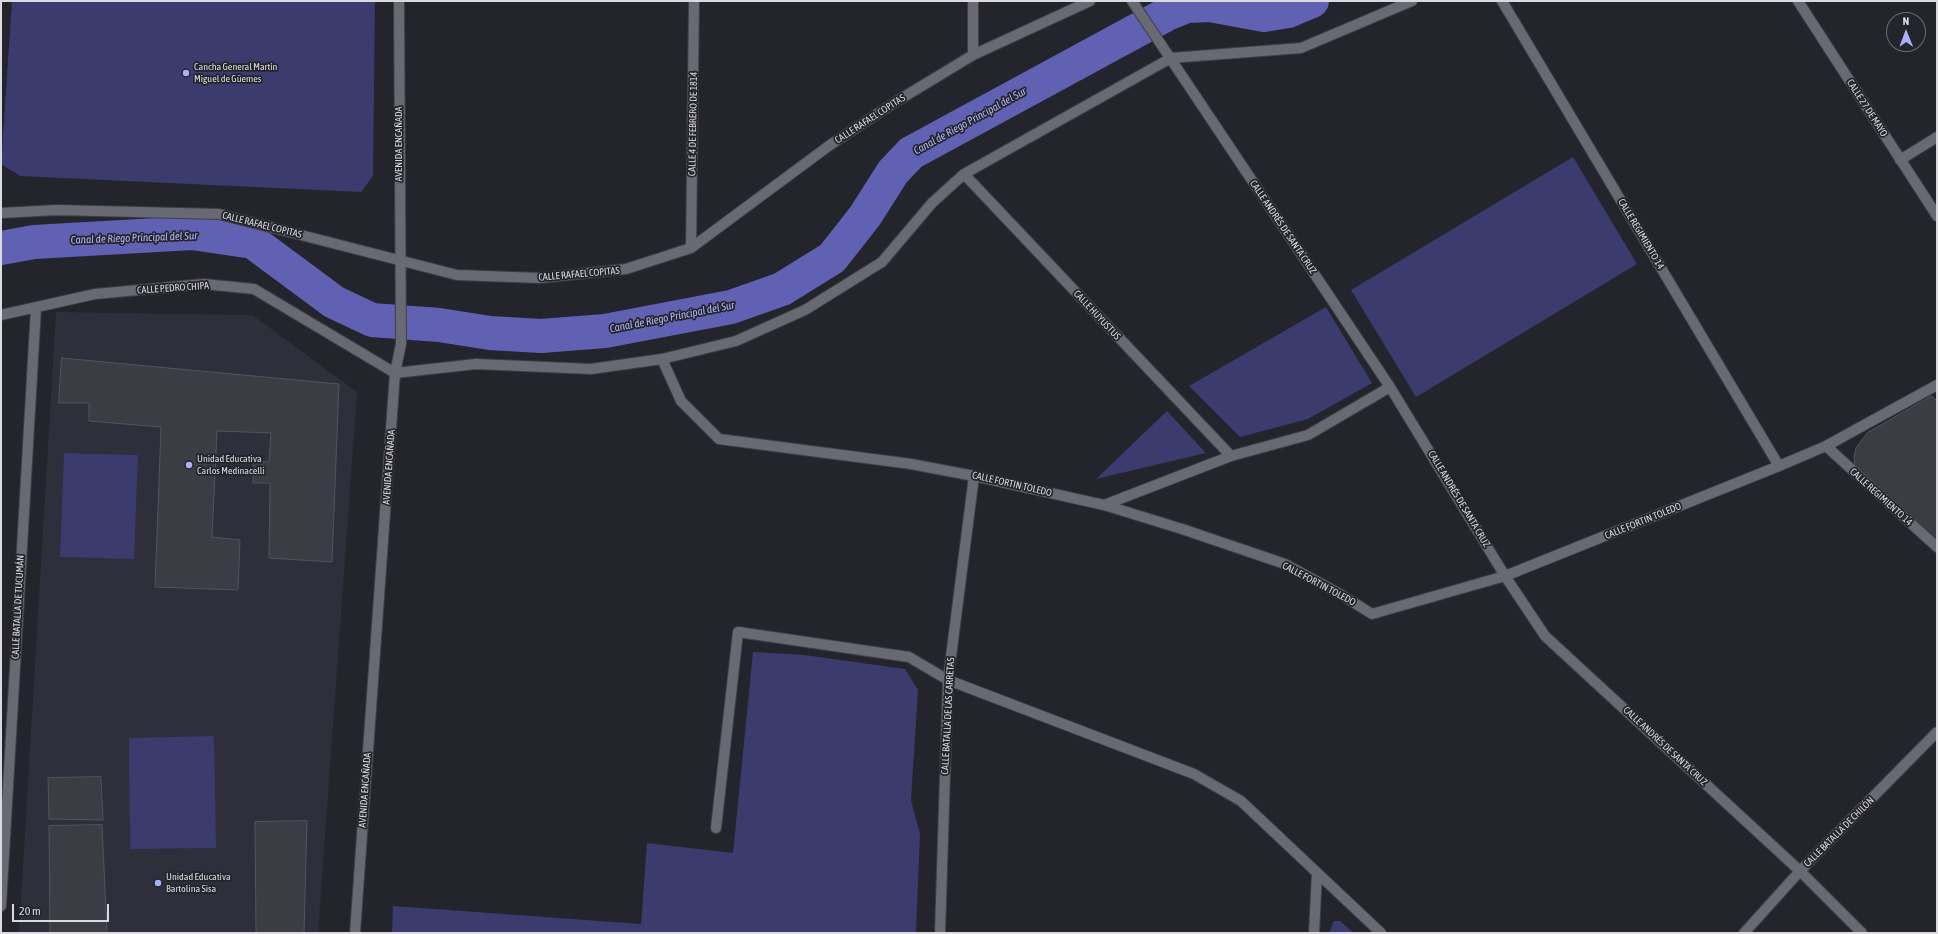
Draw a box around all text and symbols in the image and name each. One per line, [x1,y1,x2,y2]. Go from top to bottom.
north arrow [1886,12,1926,52]
text: N [1902,15,1909,27]
place label: Cancha General Martín Miguel de Güemes [194,61,277,84]
marker: Cancha General Martín Miguel de Güemes [181,68,191,78]
street label: CALLE 4 DE FEBRERO DE 1814 [686,72,700,176]
street label: CALLE 27 DE MAYO [1844,77,1890,139]
water label: Canal de Riego Principal del Sur [911,85,1029,157]
street label: CALLE RAFAEL COPITAS [833,92,907,146]
street label: AVENIDA ENCAÑADA [393,106,405,182]
street label: CALLE ANDRÉS DE SANTA CRUZ [1247,178,1319,276]
street label: CALLE REGIMIENTO 14 [1615,197,1667,271]
street label: CALLE RAFAEL COPITAS [221,209,303,241]
water label: Canal de Riego Principal del Sur [70,229,198,247]
street label: CALLE RAFAEL COPITAS [538,264,620,284]
street label: CALLE PEDRO CHIPA [137,280,209,296]
street label: CALLE HUYUSTUS [1071,288,1123,342]
water label: Canal de Riego Principal del Sur [609,298,735,336]
street label: AVENIDA ENCAÑADA [380,429,398,505]
street label: CALLE ANDRÉS DE SANTA CRUZ [1425,449,1493,549]
place label: Unidad Educativa Carlos Medinacelli [197,453,265,476]
marker: Unidad Educativa Carlos Medinacelli [184,460,194,470]
street label: CALLE REGIMIENTO 14 [1847,466,1915,528]
street label: CALLE FORTIN TOLEDO [971,469,1053,499]
street label: CALLE FORTIN TOLEDO [1603,500,1683,542]
street label: CALLE BATALLA DE TUCUMÁN [9,555,27,659]
street label: CALLE FORTIN TOLEDO [1280,560,1358,608]
street label: CALLE BATALLA DE LAS CARRETAS [939,657,957,775]
street label: CALLE ANDRÉS DE SANTA CRUZ [1621,704,1709,788]
street label: AVENIDA ENCAÑADA [356,752,374,828]
street label: CALLE BATALLA DE CHILÓN [1801,794,1877,870]
place label: Unidad Educativa Bartolina Sisa [166,871,231,894]
marker: Unidad Educativa Bartolina Sisa [153,878,163,888]
scale bar [14,896,111,922]
text: 20 m [19,904,41,918]

